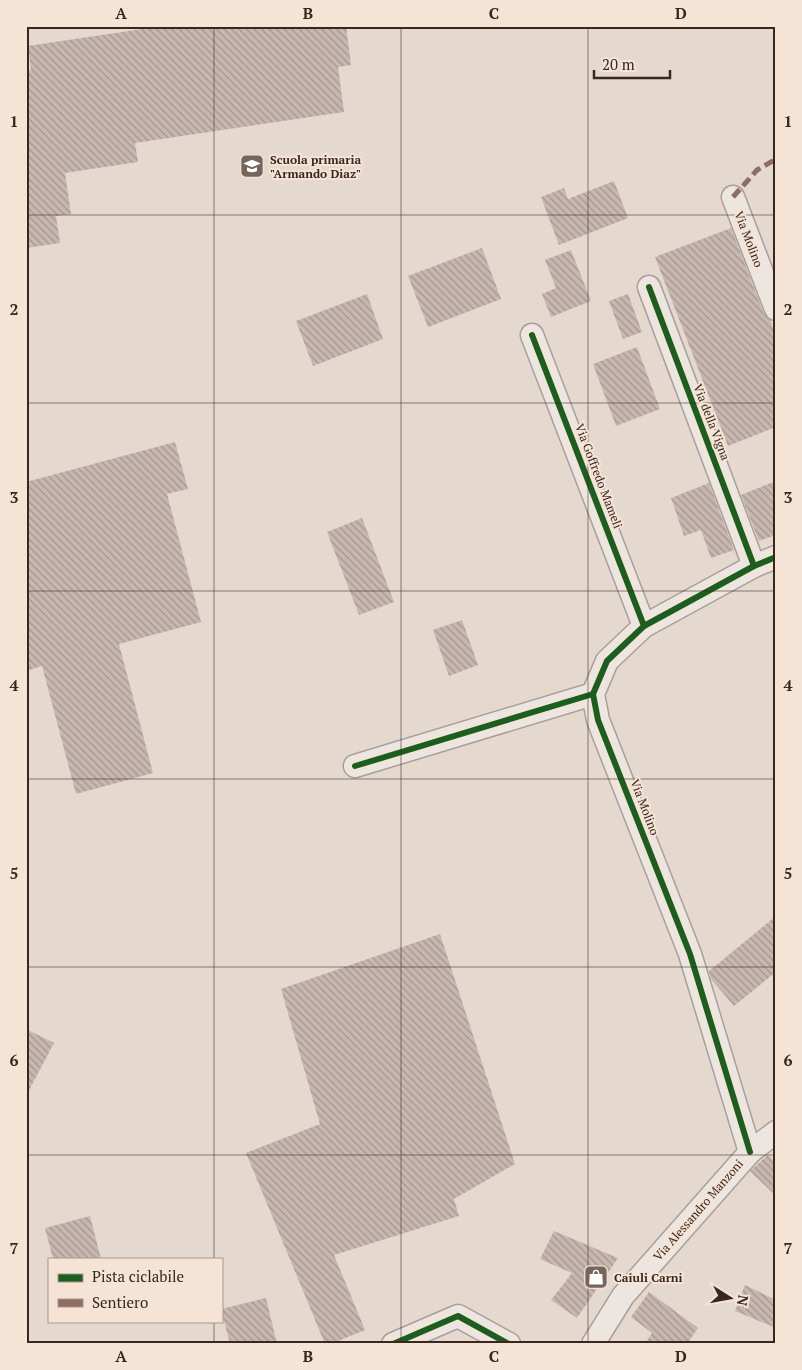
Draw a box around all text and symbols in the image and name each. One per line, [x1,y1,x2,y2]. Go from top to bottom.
text: A [115,2,127,24]
text: B [303,2,313,24]
text: C [489,2,499,24]
text: D [675,2,687,24]
scale bar [594,48,671,80]
text: 20 m [602,54,635,74]
text: 1 [9,110,19,132]
text: 1 [783,110,793,132]
place label: Scuola primaria "Armando Diaz" [270,152,361,181]
school or university icon: Scuola primaria "Armando Diaz" [239,153,265,179]
street label: Via Molino [731,209,767,269]
text: 2 [9,298,19,320]
text: 2 [783,298,793,320]
street label: Via della Vigna [691,382,733,462]
street label: Via Goffredo Mameli [572,422,626,531]
text: 3 [9,486,19,508]
text: 3 [783,486,793,508]
text: 4 [9,674,19,696]
text: 4 [783,674,793,696]
street label: Via Molino [627,777,663,837]
text: 5 [9,862,19,884]
text: 5 [783,862,793,884]
text: 6 [9,1049,19,1071]
text: 6 [783,1049,793,1071]
street label: Via Alessandro Manzoni [650,1156,746,1264]
text: 7 [9,1237,19,1259]
text: 7 [783,1237,793,1259]
legend [48,1258,222,1322]
shop icon: Caiuli Carni [583,1264,609,1290]
text: Pista ciclabile [92,1266,184,1286]
place label: Caiuli Carni [614,1270,683,1285]
north arrow [704,1272,754,1322]
text: Sentiero [92,1292,148,1312]
text: N [733,1294,754,1308]
text: A [115,1345,127,1367]
text: B [303,1345,313,1367]
text: C [489,1345,499,1367]
text: D [675,1345,687,1367]

